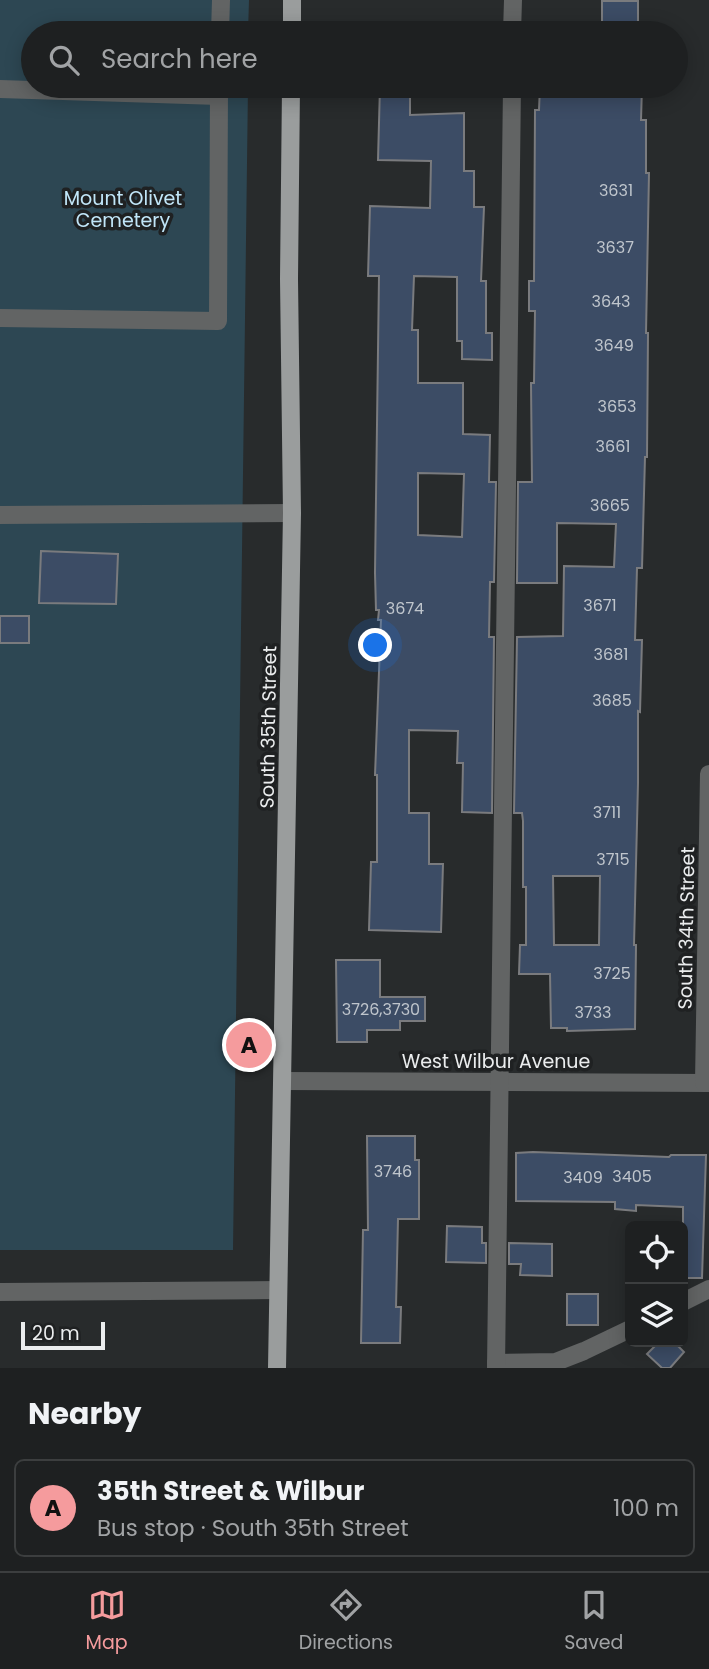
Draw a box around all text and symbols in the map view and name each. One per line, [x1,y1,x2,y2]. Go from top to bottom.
search box [21,21,688,98]
icon: search [45,41,83,79]
text: Search here [101,41,258,77]
house number: 3631 [599,179,633,202]
park label: Mount Olivet Cemetery [64,185,182,234]
house number: 3637 [596,236,634,259]
house number: 3643 [591,290,631,313]
house number: 3649 [594,334,634,357]
house number: 3653 [597,395,637,418]
house number: 3661 [596,435,630,458]
house number: 3665 [590,494,630,517]
house number: 3671 [583,594,617,617]
house number: 3674 [386,597,424,620]
your location [358,628,392,662]
house number: 3681 [594,643,628,666]
street label: South 35th Street [254,645,283,808]
house number: 3685 [592,689,632,712]
house number: 3711 [593,801,621,824]
street label: South 34th Street [672,846,701,1010]
house number: 3715 [596,848,630,871]
house number: 3725 [593,962,631,985]
house number: 3726,3730 [342,998,420,1021]
house number: 3733 [574,1001,612,1024]
pin: A [226,1019,272,1071]
street label: West Wilbur Avenue [402,1048,590,1075]
house number: 3746 [374,1160,412,1183]
house number: 3405 [612,1165,652,1188]
house number: 3409 [563,1166,603,1189]
map controls [625,1221,688,1347]
button: locate [625,1221,688,1284]
button: layers [625,1284,688,1347]
scale bar [21,1319,105,1351]
text: 20 m [32,1320,80,1347]
text: Nearby [28,1392,142,1435]
text: 35th Street & Wilbur [97,1473,364,1509]
text: A [45,1492,61,1524]
text: 100 m [613,1492,679,1524]
text: Bus stop · South 35th Street [97,1512,409,1544]
tab: Map [86,1586,128,1657]
tab: Directions [299,1586,393,1657]
tab: Saved [564,1586,623,1657]

